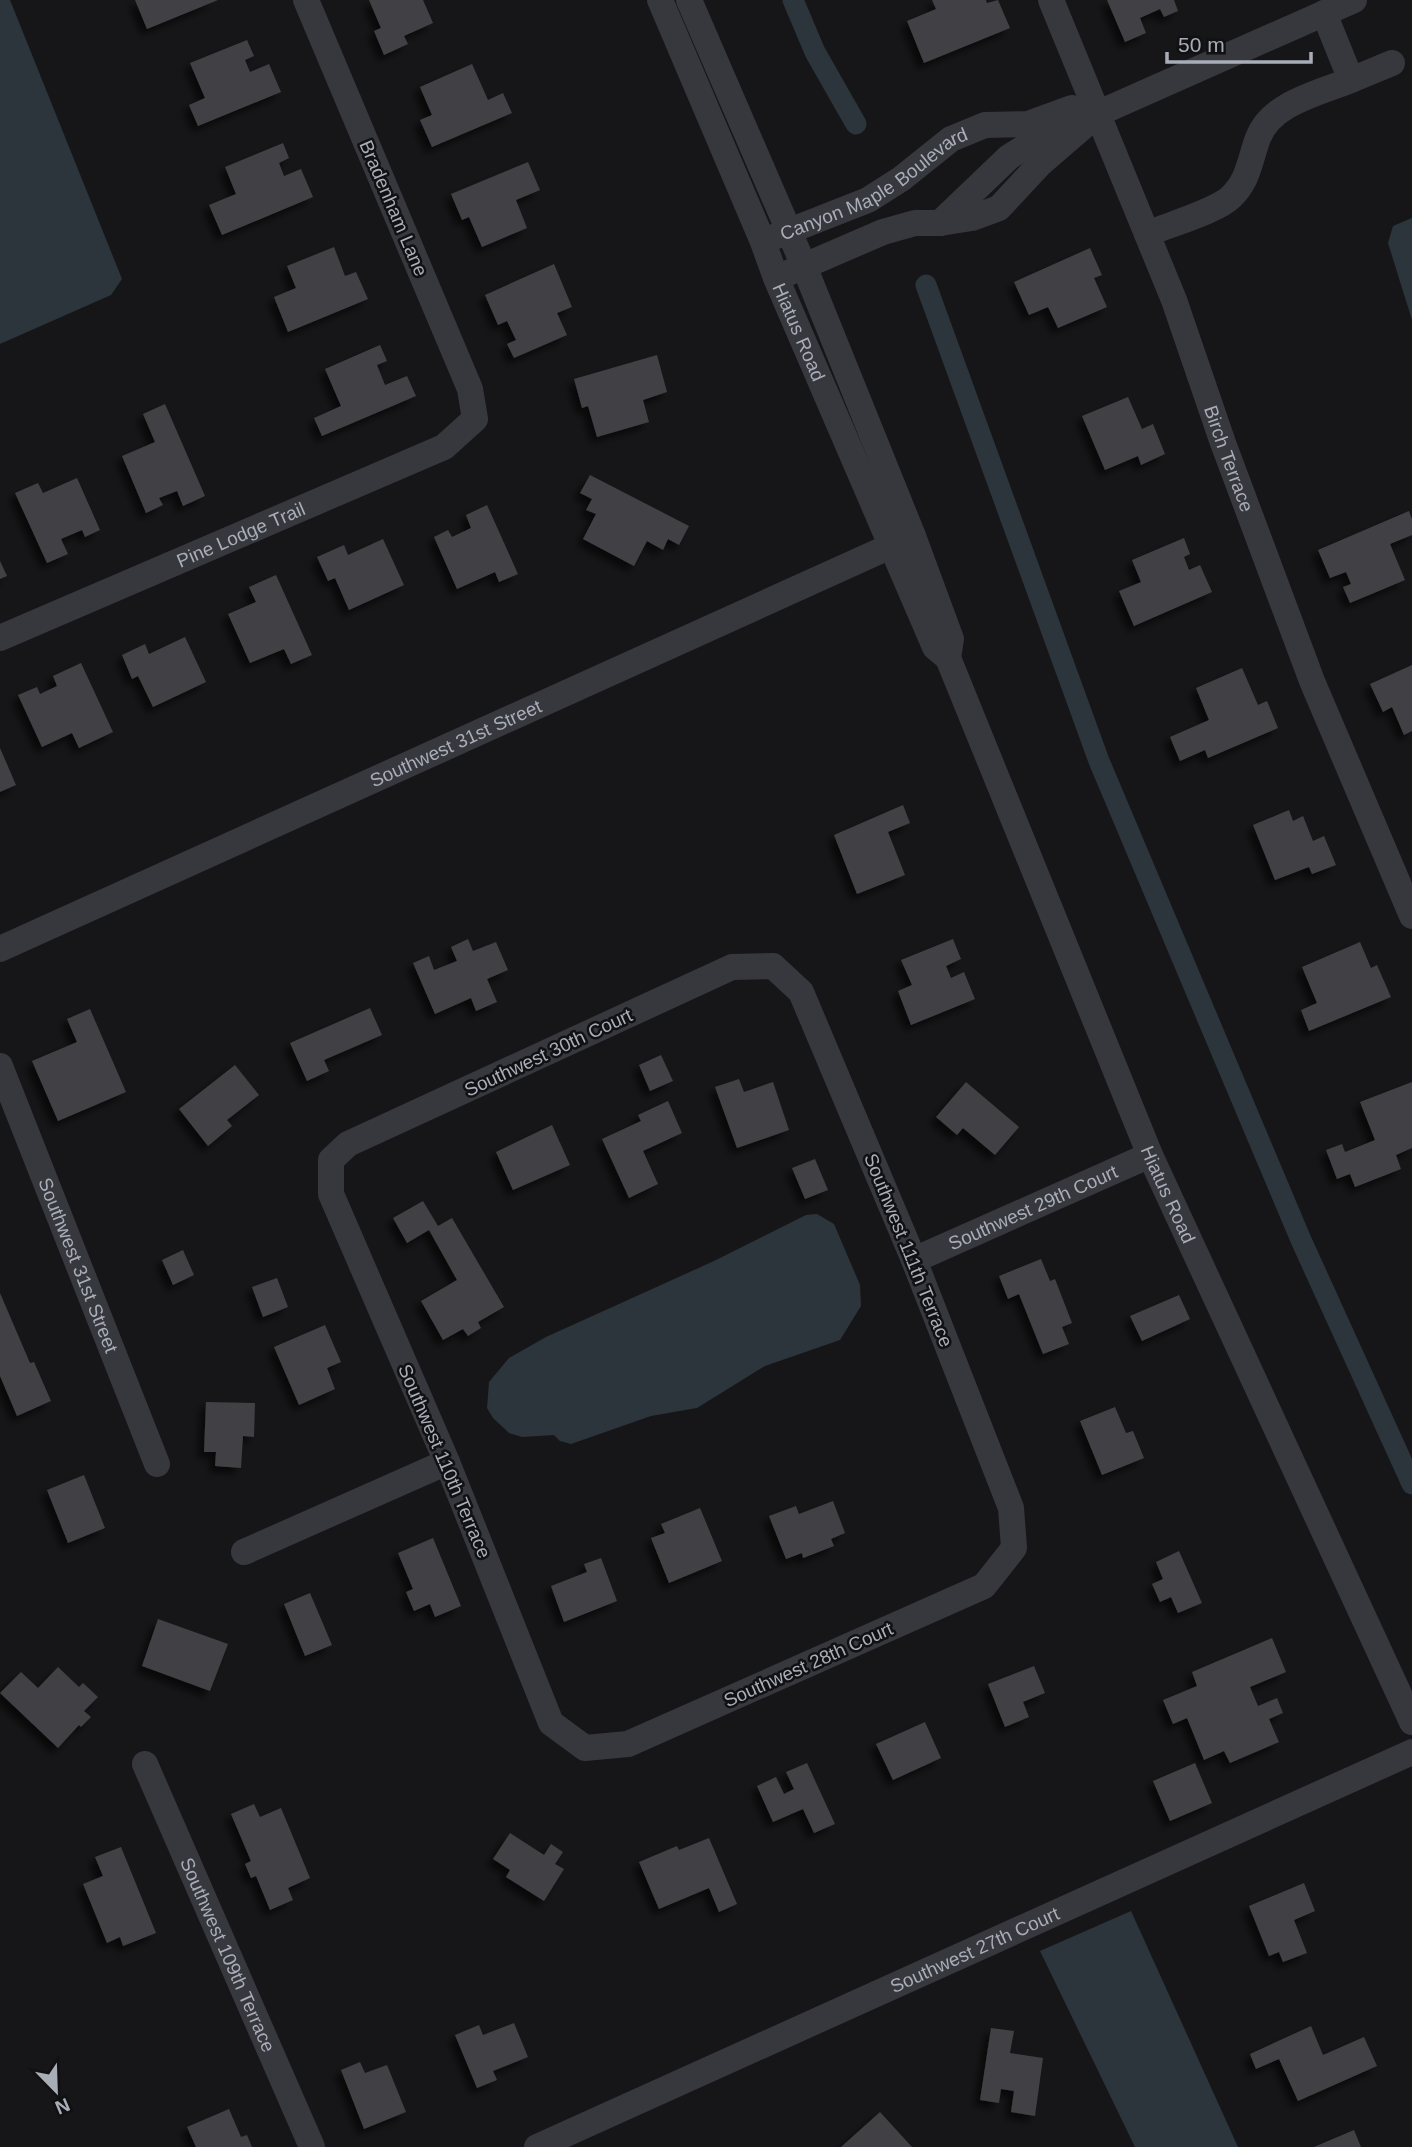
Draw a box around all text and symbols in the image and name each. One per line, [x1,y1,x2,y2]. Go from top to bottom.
scale bar [1167,21,1310,65]
text: 50 m [1178,33,1225,56]
street label: Canyon Maple Boulevard [777,123,971,245]
street label: Bradenham Lane [355,137,432,279]
street label: Hiatus Road [768,280,829,384]
street label: Birch Terrace [1200,403,1258,515]
street label: Pine Lodge Trail [174,498,308,572]
street label: Southwest 31st Street [367,695,545,791]
street label: Southwest 30th Court [461,1004,636,1101]
street label: Hiatus Road [1136,1143,1199,1247]
street label: Southwest 111th Terrace [860,1150,957,1350]
street label: Southwest 29th Court [945,1161,1121,1254]
street label: Southwest 31st Street [34,1175,122,1356]
street label: Southwest 110th Terrace [394,1361,495,1561]
street label: Southwest 28th Court [720,1617,897,1711]
street label: Southwest 109th Terrace [176,1854,279,2055]
street label: Southwest 27th Court [887,1902,1063,1997]
north arrow [21,2056,91,2126]
text: N [52,2094,73,2119]

